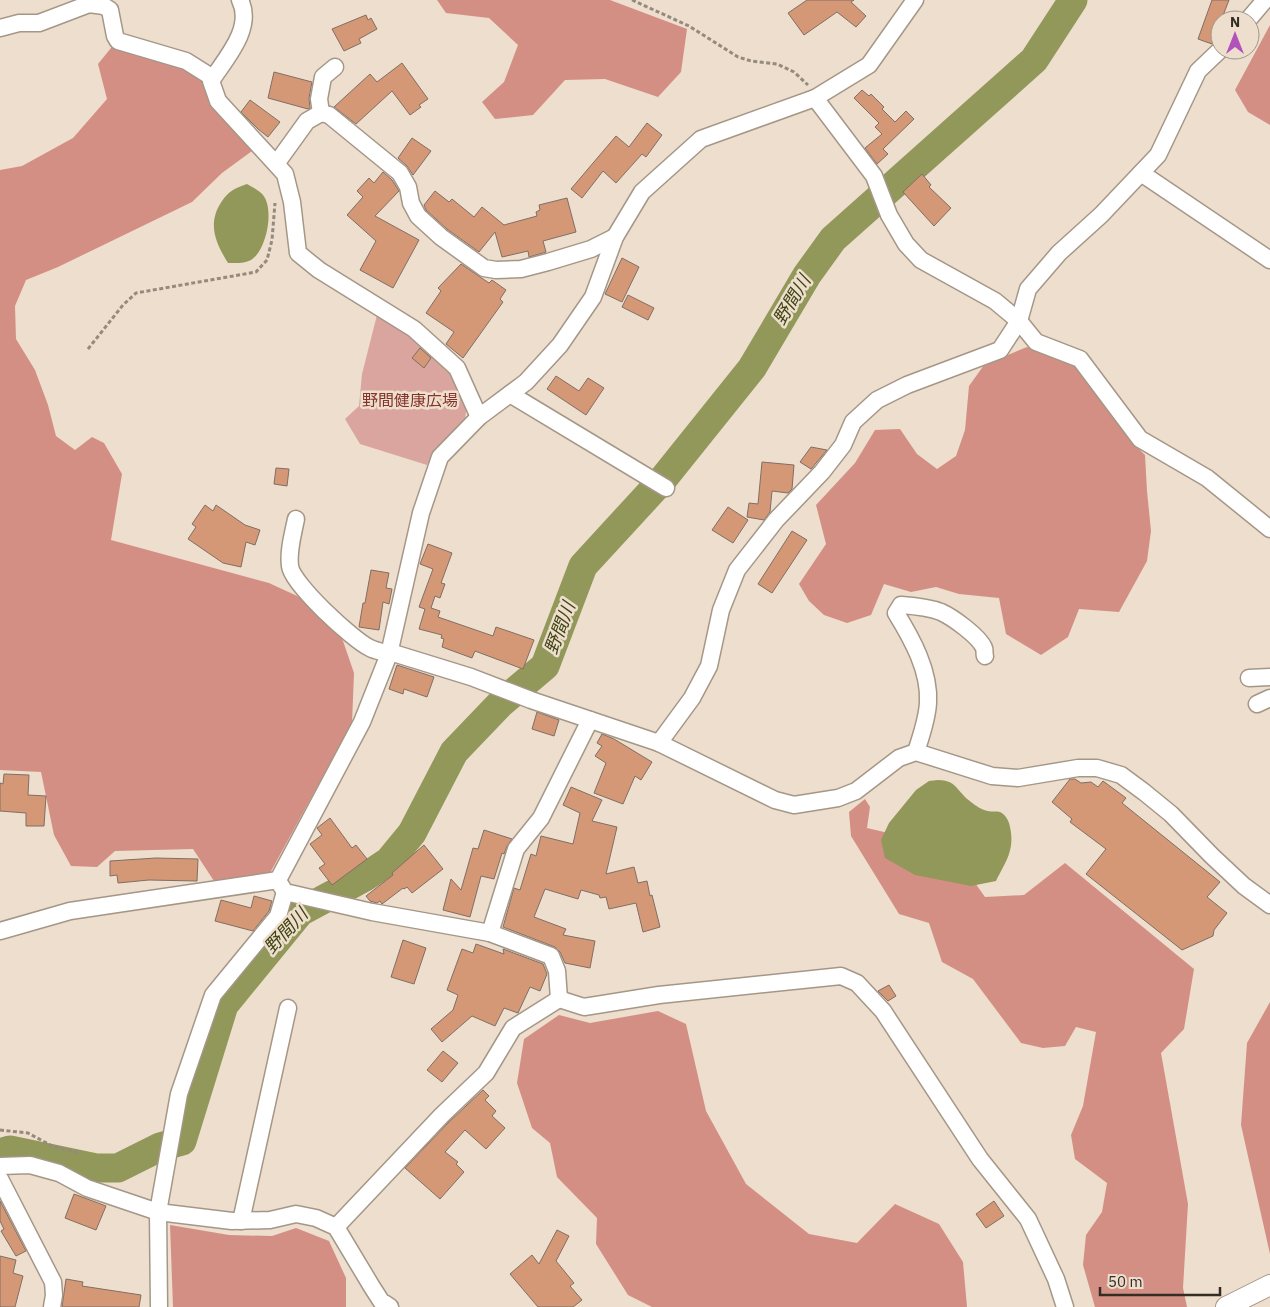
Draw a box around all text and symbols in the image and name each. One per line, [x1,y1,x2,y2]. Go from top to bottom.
north arrow [1210,10,1260,60]
text: N [1230,13,1240,31]
water label: 野間川 [768,269,816,329]
park label: 野間健康広場 [362,390,458,410]
water label: 野間川 [539,597,581,657]
water label: 野間川 [259,902,314,958]
scale bar [1100,1264,1220,1296]
text: 50 m [1108,1272,1143,1291]

